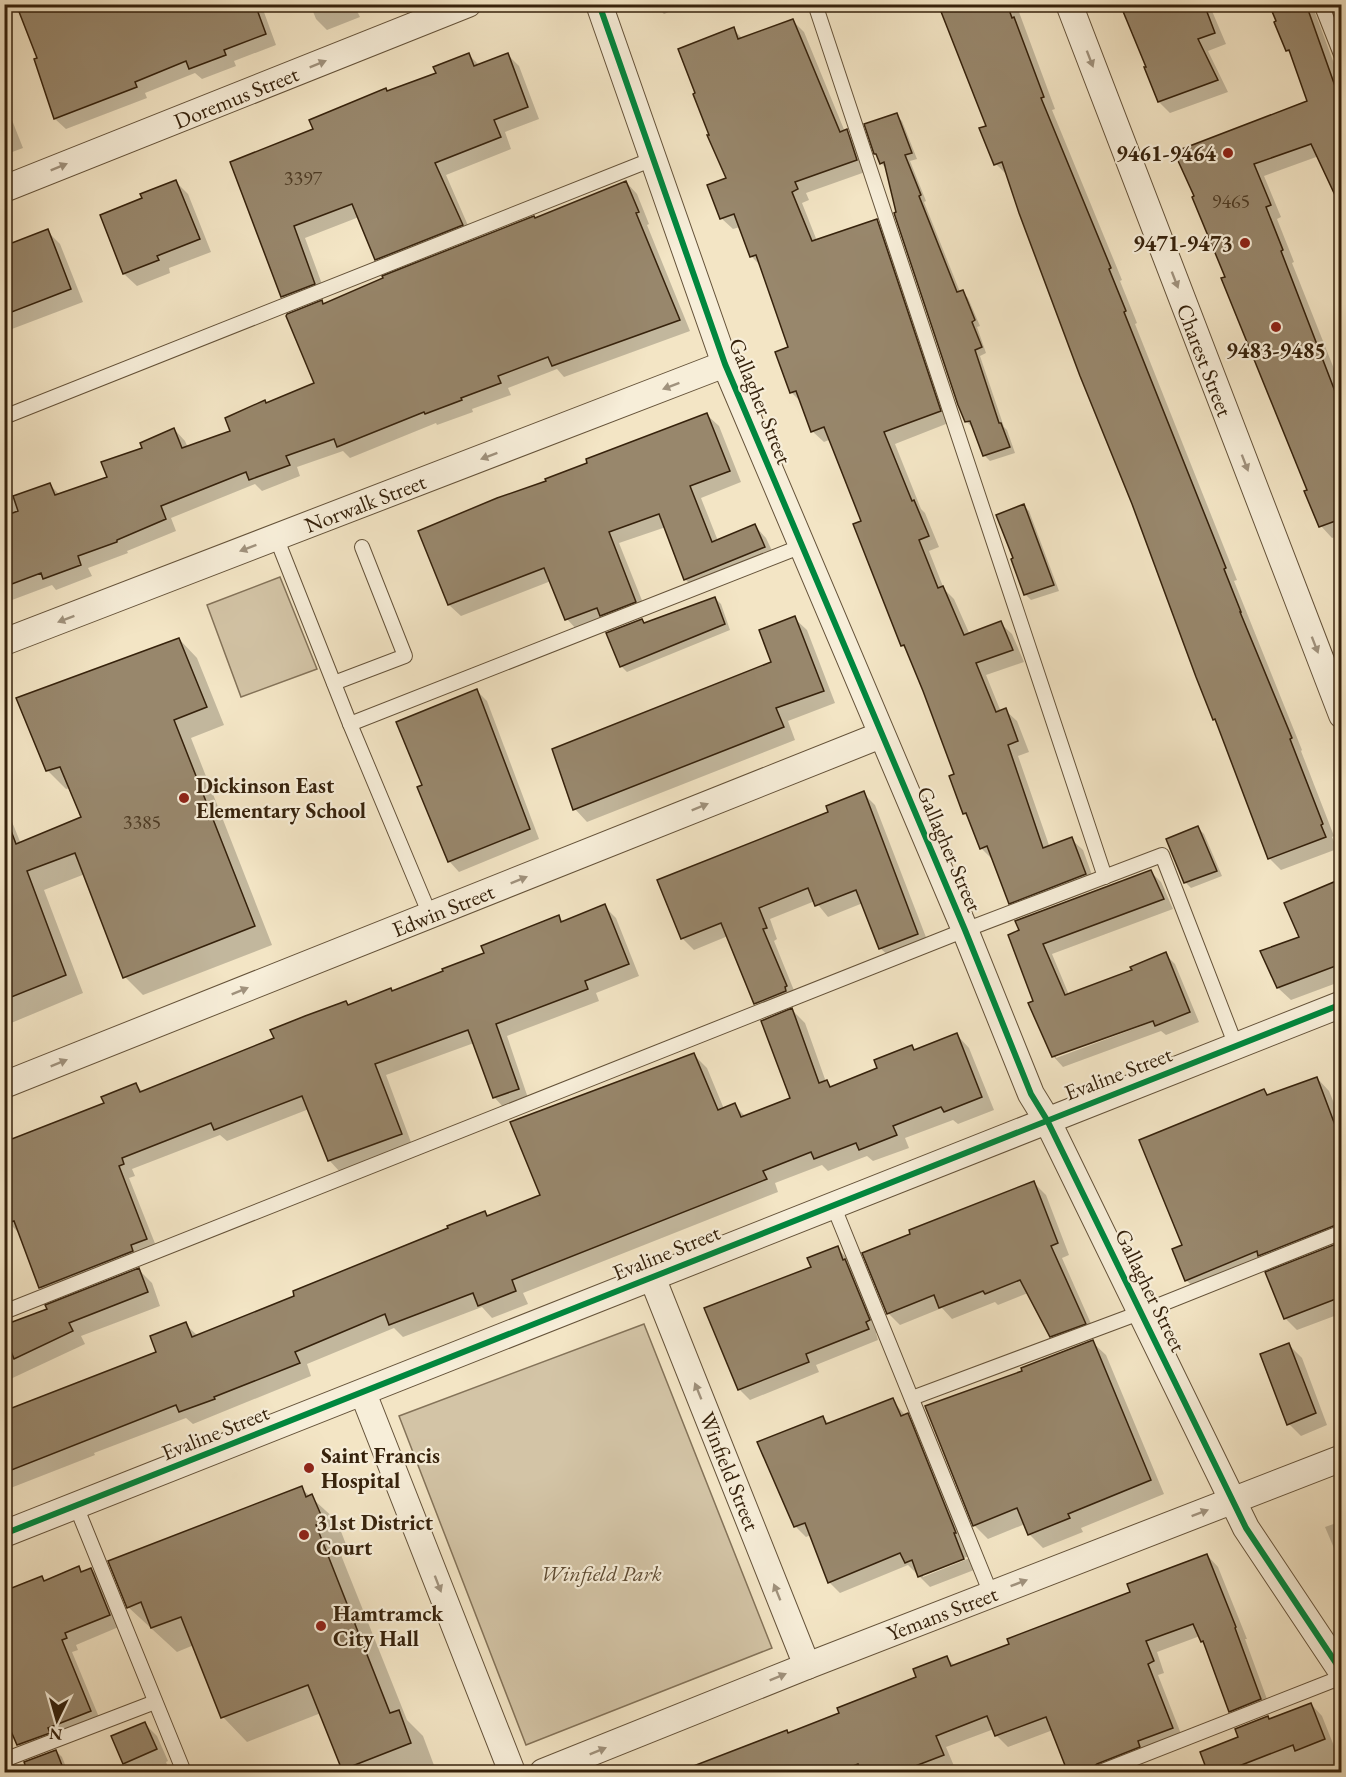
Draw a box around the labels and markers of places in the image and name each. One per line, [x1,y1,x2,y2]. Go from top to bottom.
place label: 9461-9464 [1116,139,1216,168]
marker: 9461-9464 [1221,146,1235,160]
place label: 9471-9473 [1133,229,1233,258]
marker: 9471-9473 [1238,236,1252,250]
marker: 9483-9485 [1269,320,1283,334]
place label: 9483-9485 [1226,336,1326,365]
place label: Dickinson East Elementary School [196,771,366,825]
marker: Dickinson East Elementary School [177,791,191,805]
place label: Saint Francis Hospital [321,1441,440,1495]
marker: Saint Francis Hospital [302,1461,316,1475]
place label: 31st District Court [316,1508,434,1562]
marker: 31st District Court [297,1528,311,1542]
place label: Hamtramck City Hall [333,1599,444,1653]
marker: Hamtramck City Hall [314,1619,328,1633]

